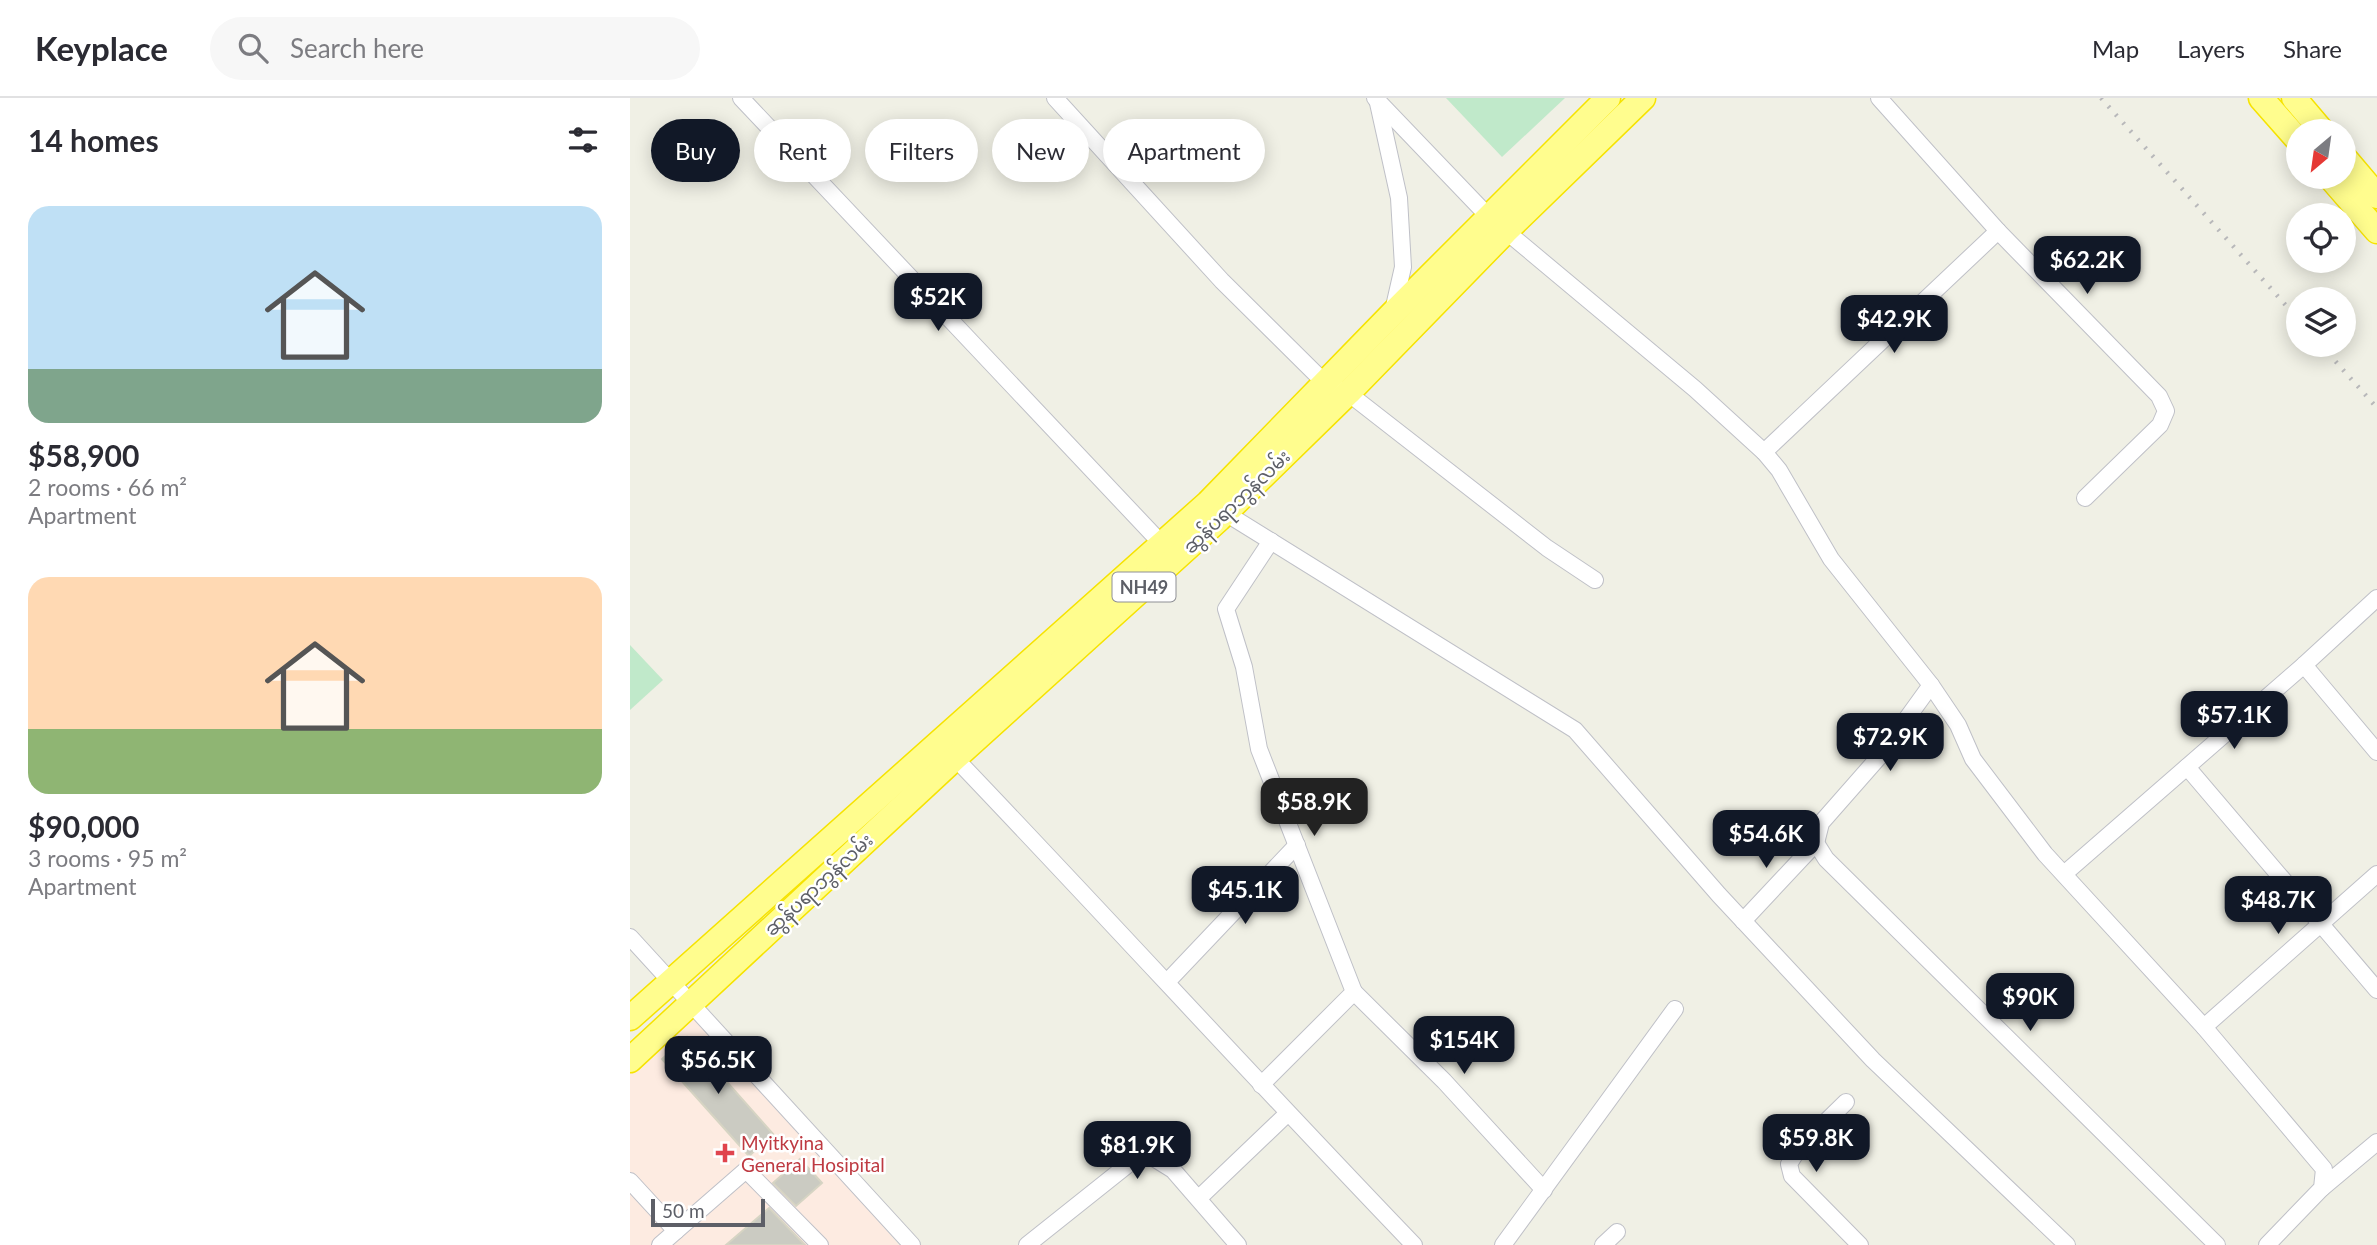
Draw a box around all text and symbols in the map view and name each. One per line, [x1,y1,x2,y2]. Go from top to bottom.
search box [210,17,700,80]
text: Keyplace [35,28,168,68]
icon: search [234,29,272,67]
text: Search here [290,32,424,64]
text: Map [2092,34,2139,63]
text: Layers [2177,34,2245,63]
text: Share [2283,34,2342,63]
chip: Buy [651,119,740,182]
chip: Rent [754,119,851,182]
chip: Filters [865,119,978,182]
chip: New [992,119,1089,182]
chip: Apartment [1103,119,1265,182]
north arrow [2286,119,2356,189]
map controls [2286,119,2356,357]
icon: filters [564,121,602,159]
text: 14 homes [28,122,159,158]
button: locate [2286,203,2356,273]
pin: $62.2K [2030,236,2144,296]
text: $62.2K [2050,245,2124,273]
icon: home [252,252,378,378]
pin: $52K [897,274,979,333]
text: $52K [910,282,966,310]
button: layers [2286,287,2356,357]
pin: $42.9K [1837,296,1951,355]
text: $42.9K [1857,304,1931,332]
text: $58,900 [28,437,139,473]
street label: ဆွန်ပရာဘွန်လမ်း [1176,443,1298,561]
text: 2 rooms · 66 m² [28,473,187,501]
text: Apartment [28,501,136,529]
road number: NH49 [1112,573,1176,602]
icon: home [252,623,378,749]
pin: $57.1K [2177,692,2291,751]
text: $57.1K [2197,700,2271,728]
pin: $72.9K [1833,714,1947,773]
text: $72.9K [1853,722,1927,750]
pin: $58.9K [1257,778,1371,838]
text: $58.9K [1277,787,1351,815]
text: $90,000 [28,808,139,844]
pin: $54.6K [1709,810,1823,870]
text: $54.6K [1729,819,1803,847]
street label: ဆွန်ပရာဘွန်လမ်း [758,826,880,944]
text: 3 rooms · 95 m² [28,844,187,872]
pin: $45.1K [1188,866,1302,926]
text: Apartment [28,872,136,900]
text: $45.1K [1208,875,1282,903]
pin: $48.7K [2221,876,2335,936]
text: $48.7K [2241,885,2315,913]
pin: $90K [1989,974,2071,1033]
text: $90K [2002,982,2058,1010]
pin: $154K [1415,1016,1513,1076]
text: $154K [1429,1025,1499,1053]
pin: $56.5K [661,1037,775,1096]
text: $56.5K [681,1045,755,1073]
pin: $59.8K [1759,1114,1873,1174]
pin: $81.9K [1080,1122,1194,1181]
text: $59.8K [1779,1123,1853,1151]
text: $81.9K [1100,1130,1174,1158]
place label: Myitkyina General Hosipital [741,1131,885,1176]
marker: Myitkyina General Hosipital [715,1143,735,1163]
scale bar [651,1196,765,1228]
text: 50 m [662,1199,705,1222]

